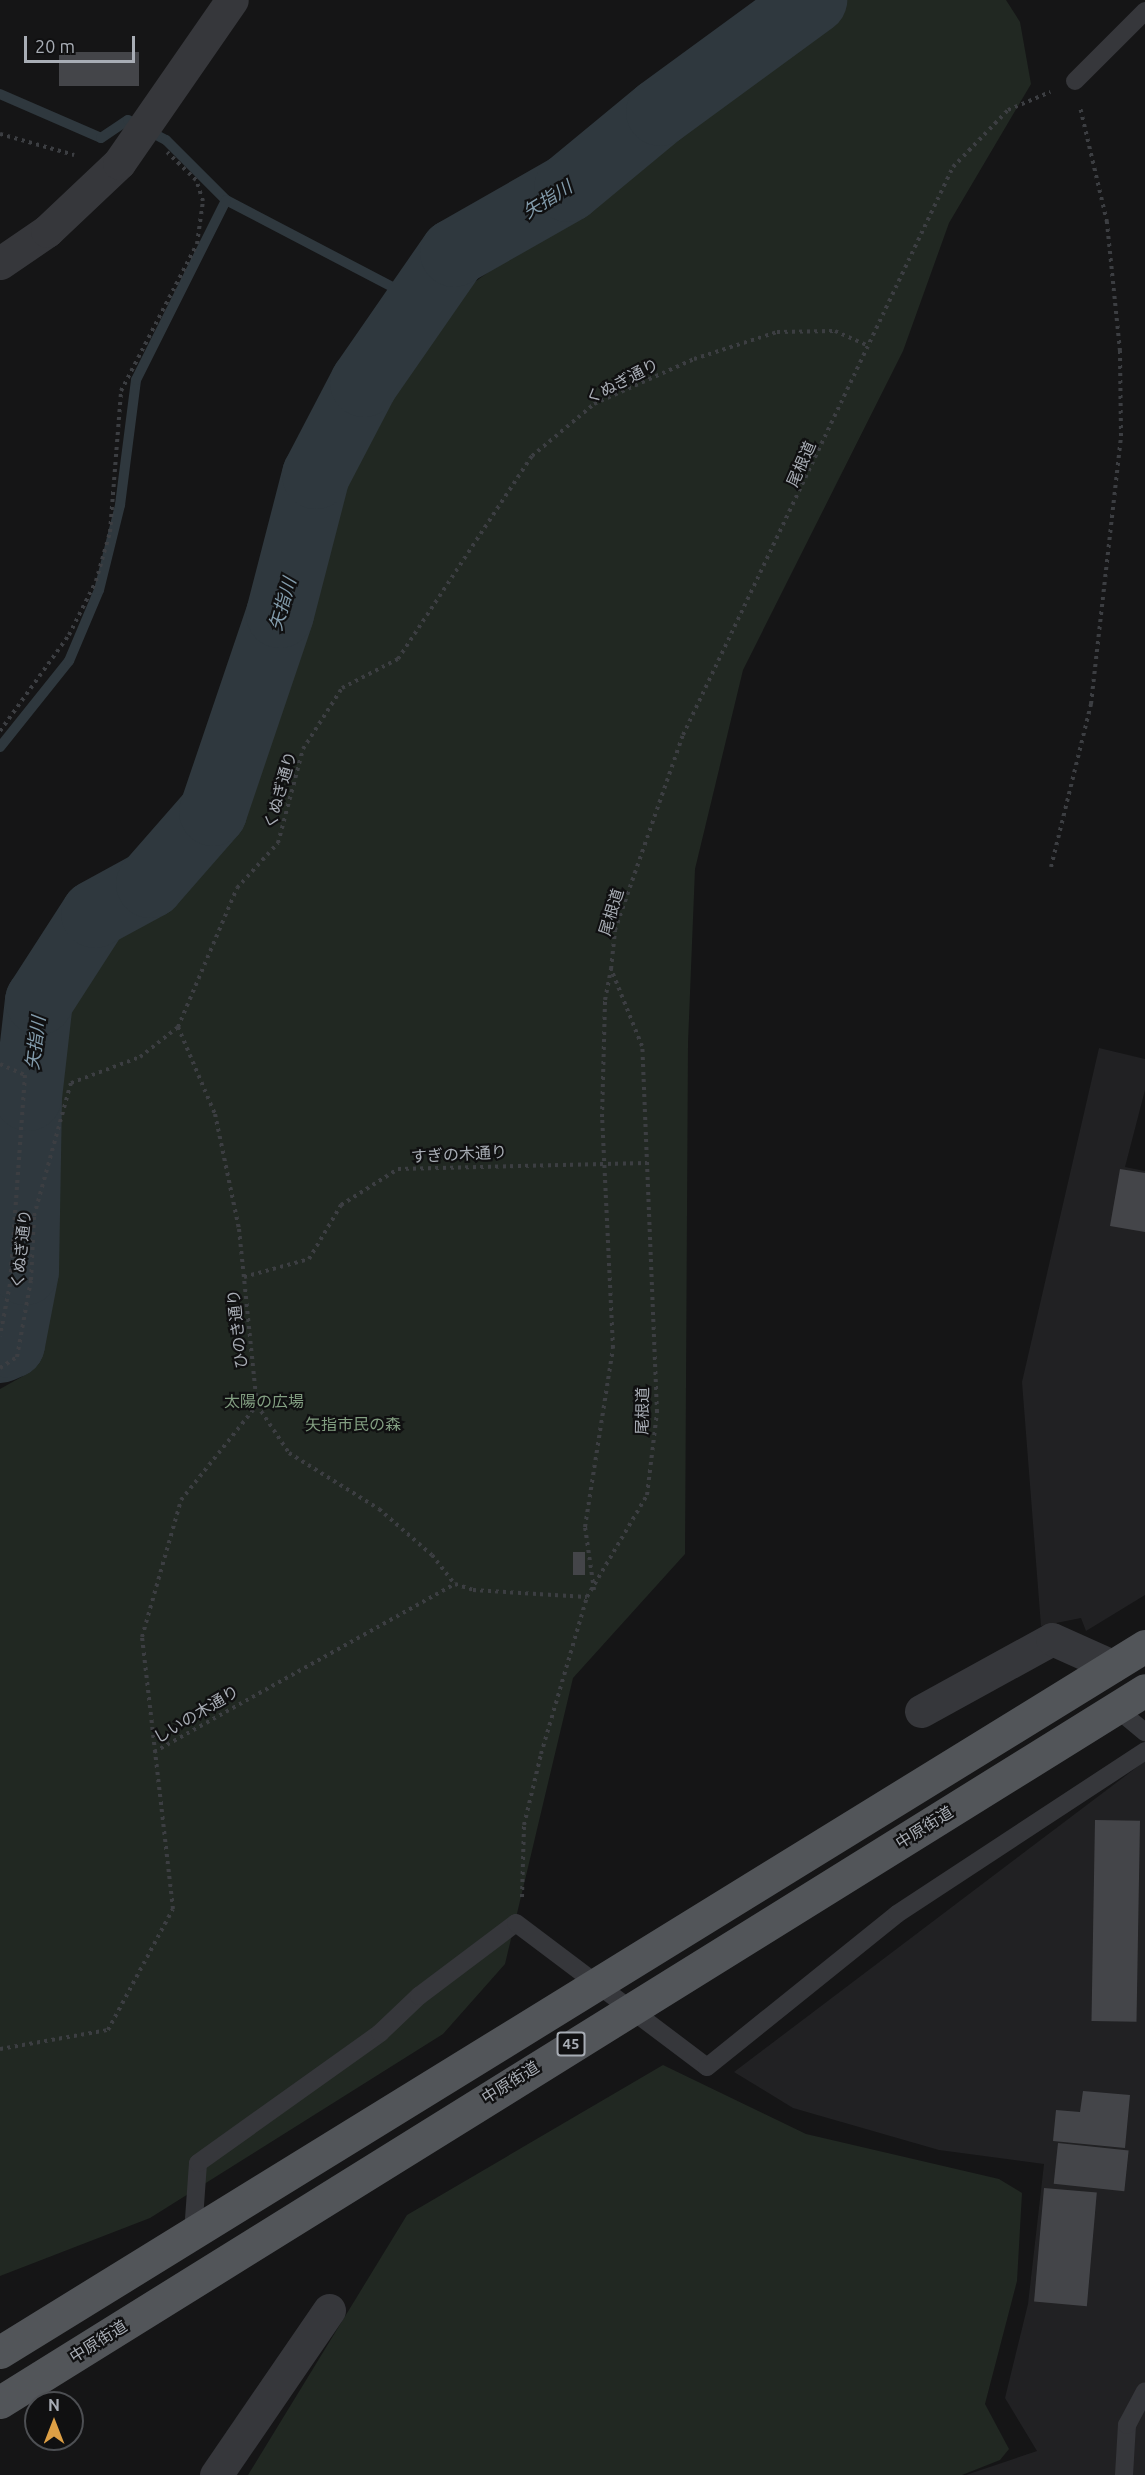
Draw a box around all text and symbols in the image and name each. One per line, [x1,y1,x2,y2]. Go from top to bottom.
scale bar [27,24,138,62]
text: 20 m [35,36,75,56]
water label: 矢指川 [518,176,576,222]
street label: くぬぎ通り [582,354,662,408]
street label: 尾根道 [782,438,820,490]
water label: 矢指川 [264,575,300,633]
street label: くぬぎ通り [260,749,300,831]
street label: 尾根道 [595,886,627,938]
water label: 矢指川 [21,1015,49,1071]
street label: すぎの木通り [411,1142,507,1166]
street label: くぬぎ通り [7,1208,35,1290]
street label: ひのき通り [223,1288,251,1370]
street label: 尾根道 [632,1387,652,1435]
park label: 太陽の広場 [224,1391,304,1411]
park label: 矢指市民の森 [305,1414,401,1434]
street label: しいの木通り [150,1681,242,1747]
street label: 中原街道 [892,1802,956,1852]
road number: 45 [556,2032,586,2056]
street label: 中原街道 [478,2057,542,2107]
street label: 中原街道 [66,2316,130,2366]
north arrow [24,2391,84,2451]
text: N [48,2396,60,2414]

